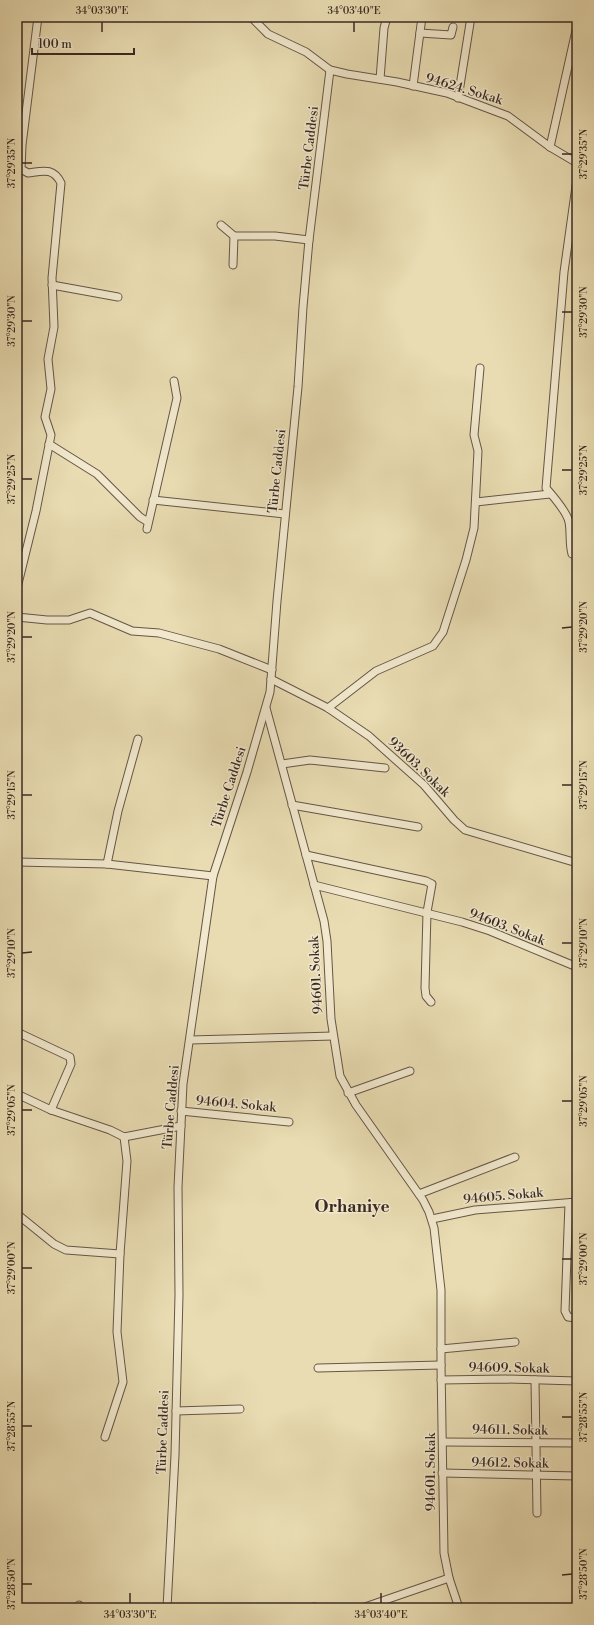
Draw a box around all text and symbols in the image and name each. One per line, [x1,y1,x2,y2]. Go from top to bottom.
text: 34°03'30"E [76,5,128,17]
text: 34°03'40"E [327,5,381,17]
scale bar [32,30,134,56]
text: 100 m [38,37,72,52]
street label: 94624. Sokak [424,70,506,109]
street label: Türbe Caddesi [296,105,322,191]
text: 37°29'35"N [578,128,590,179]
text: 37°29'35"N [6,137,18,188]
text: 37°29'30"N [578,286,590,338]
text: 37°29'30"N [6,295,18,347]
street label: Türbe Caddesi [265,428,289,514]
text: 37°29'25"N [578,444,590,495]
text: 37°29'25"N [6,453,18,504]
text: 37°29'20"N [578,601,590,653]
text: 37°29'20"N [6,611,18,663]
street label: 93603. Sokak [385,734,454,801]
street label: Türbe Caddesi [208,744,250,830]
text: 37°29'15"N [578,760,590,810]
text: 37°29'15"N [6,770,18,820]
street label: 94603. Sokak [467,905,548,949]
text: 37°29'10"N [578,917,590,968]
text: 37°29'10"N [6,927,18,978]
street label: 94601. Sokak [306,934,326,1015]
street label: Türbe Caddesi [159,1064,183,1150]
text: 37°29'05"N [578,1075,590,1127]
text: 37°29'05"N [6,1084,18,1136]
street label: 94604. Sokak [195,1093,278,1116]
street label: 94605. Sokak [462,1184,545,1207]
district label: Orhaniye [314,1196,390,1218]
text: 37°29'00"N [578,1232,590,1285]
text: 37°29'00"N [6,1241,18,1294]
street label: 94609. Sokak [468,1359,551,1377]
street label: Türbe Caddesi [154,1390,172,1474]
text: 37°28'55"N [578,1391,590,1442]
text: 37°28'55"N [6,1400,18,1451]
street label: 94611. Sokak [472,1421,549,1439]
street label: 94601. Sokak [423,1432,439,1511]
street label: 94612. Sokak [471,1454,550,1472]
text: 37°28'50"N [578,1548,590,1600]
text: 37°28'50"N [6,1558,18,1610]
text: 34°03'30"E [104,1609,156,1621]
text: 34°03'40"E [354,1609,408,1621]

